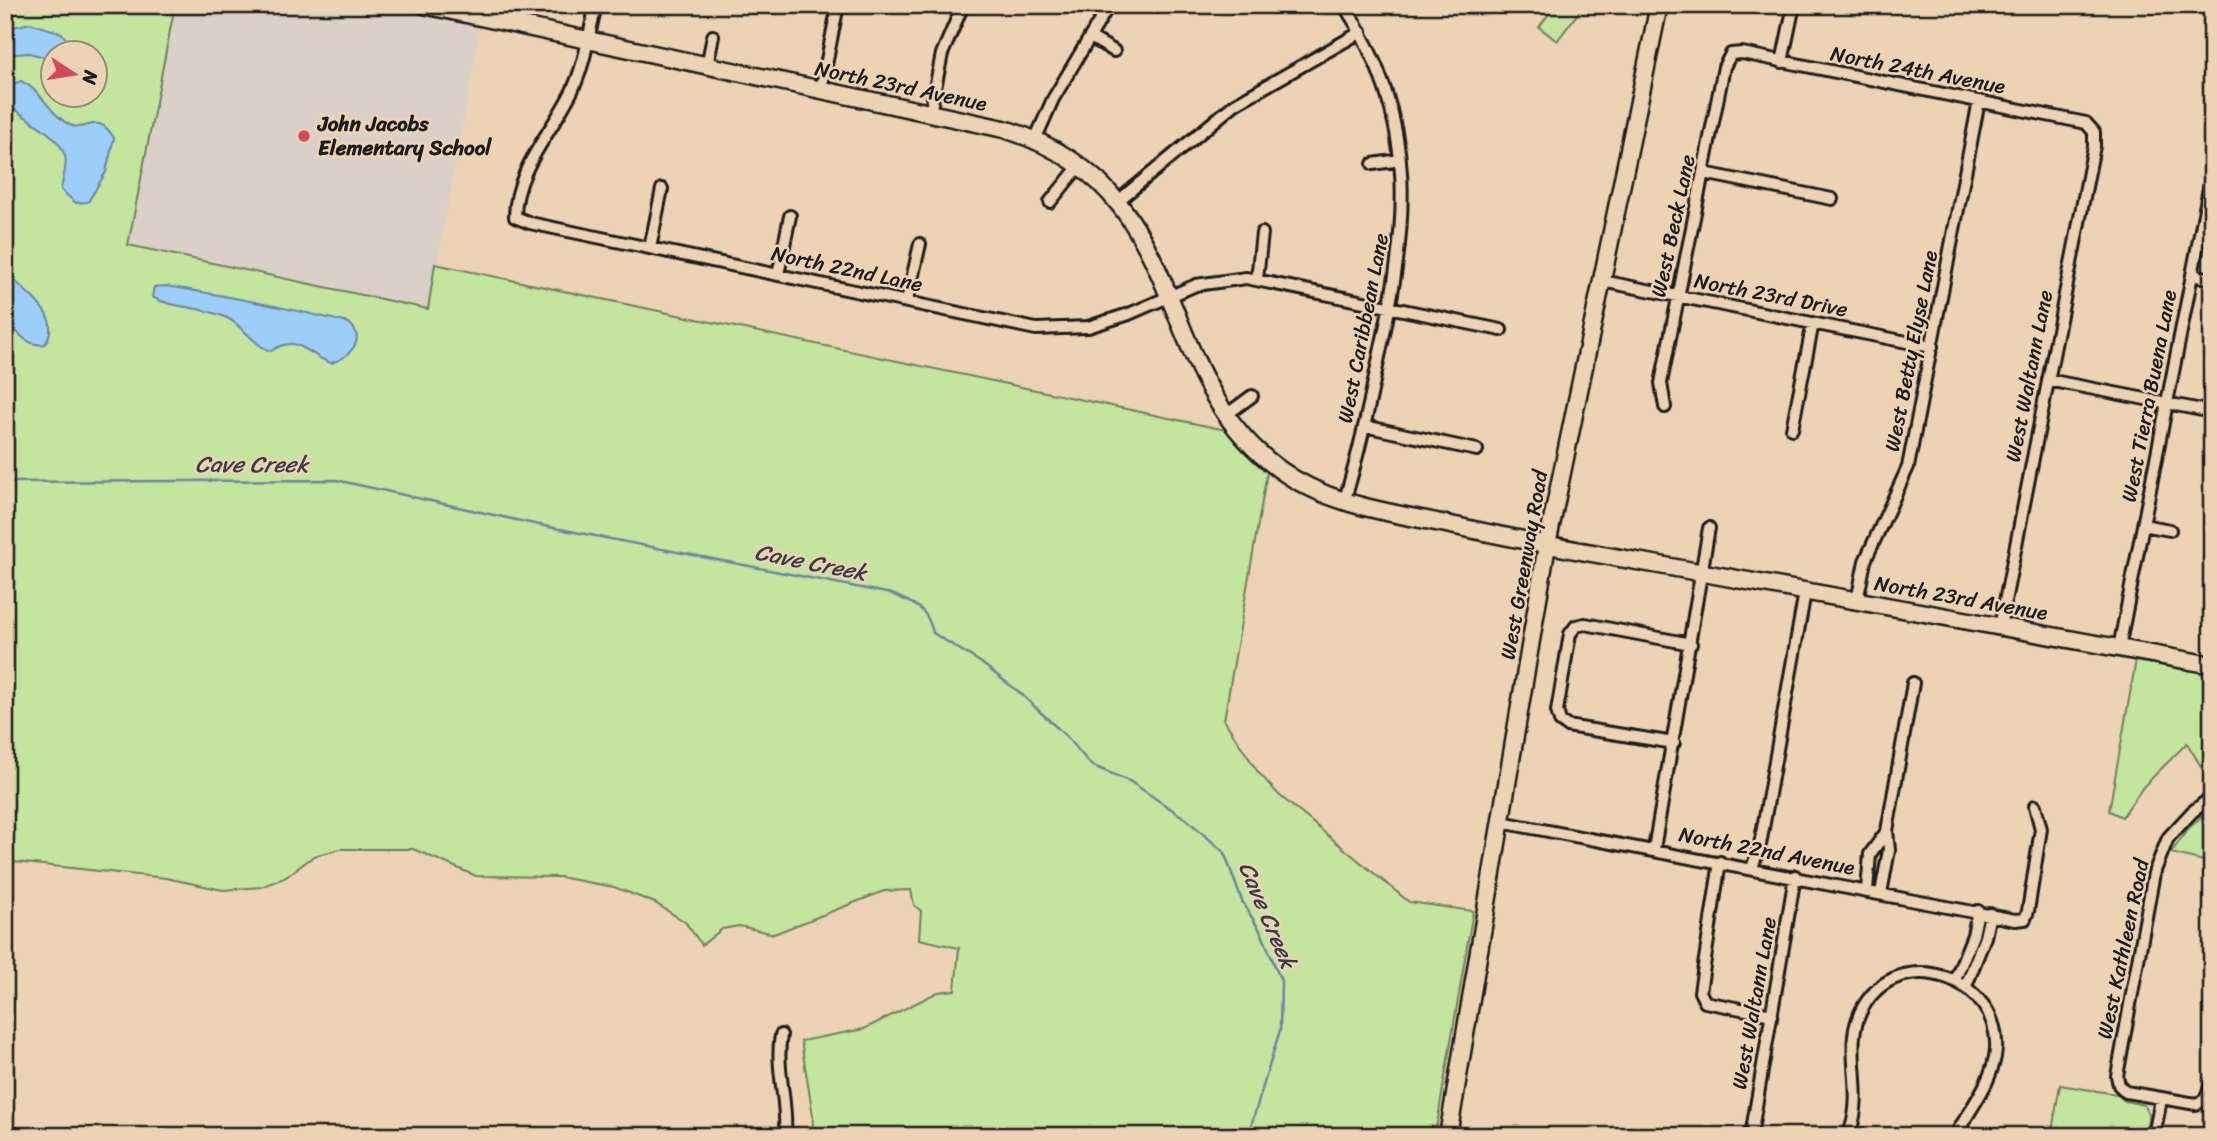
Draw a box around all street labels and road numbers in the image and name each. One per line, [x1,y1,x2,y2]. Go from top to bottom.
street label: North 24th Avenue [1827,34,2009,106]
street label: North 23rd Avenue [811,49,991,123]
street label: West Beck Lane [1639,151,1707,301]
street label: West Caribbean Lane [1326,230,1400,426]
street label: North 22nd Lane [768,234,926,304]
street label: West Betty Elyse Lane [1873,247,1949,455]
street label: North 23rd Drive [1691,261,1851,329]
street label: West Waltann Lane [1994,287,2064,465]
street label: West Tierra Buena Lane [2110,287,2188,505]
street label: West Greenway Road [1489,466,1560,663]
street label: North 23rd Avenue [1871,564,2051,632]
street label: North 22nd Avenue [1676,815,1858,887]
street label: West Kathleen Road [2085,854,2161,1042]
street label: West Waltann Lane [1720,914,1788,1092]

